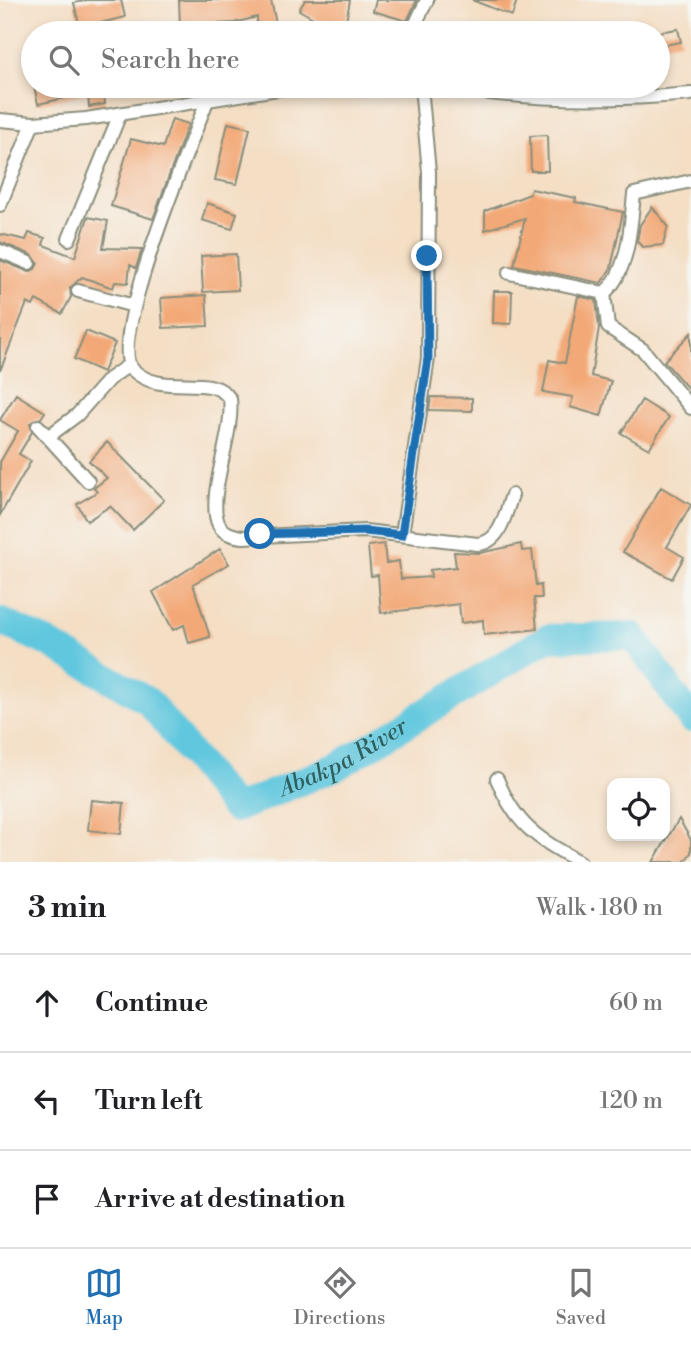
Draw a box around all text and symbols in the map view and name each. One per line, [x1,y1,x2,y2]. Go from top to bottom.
search box [21,21,670,98]
icon: search [45,41,83,79]
text: Search here [101,44,240,76]
route end [411,240,442,271]
route start [244,518,275,549]
water label: Abakpa River [272,711,414,805]
map controls [607,778,670,841]
button: locate [607,778,670,841]
text: 3 min [28,889,106,927]
text: Walk · 180 m [536,894,663,922]
icon: ahead [28,984,66,1022]
text: Continue [95,987,208,1019]
text: 60 m [609,989,663,1017]
icon: left [28,1082,66,1120]
text: Turn left [95,1085,203,1117]
text: 120 m [599,1087,663,1115]
icon: arrive [28,1180,66,1218]
text: Arrive at destination [95,1183,345,1215]
tab: Map [85,1264,123,1330]
tab: Directions [294,1264,385,1330]
tab: Saved [556,1264,606,1330]

